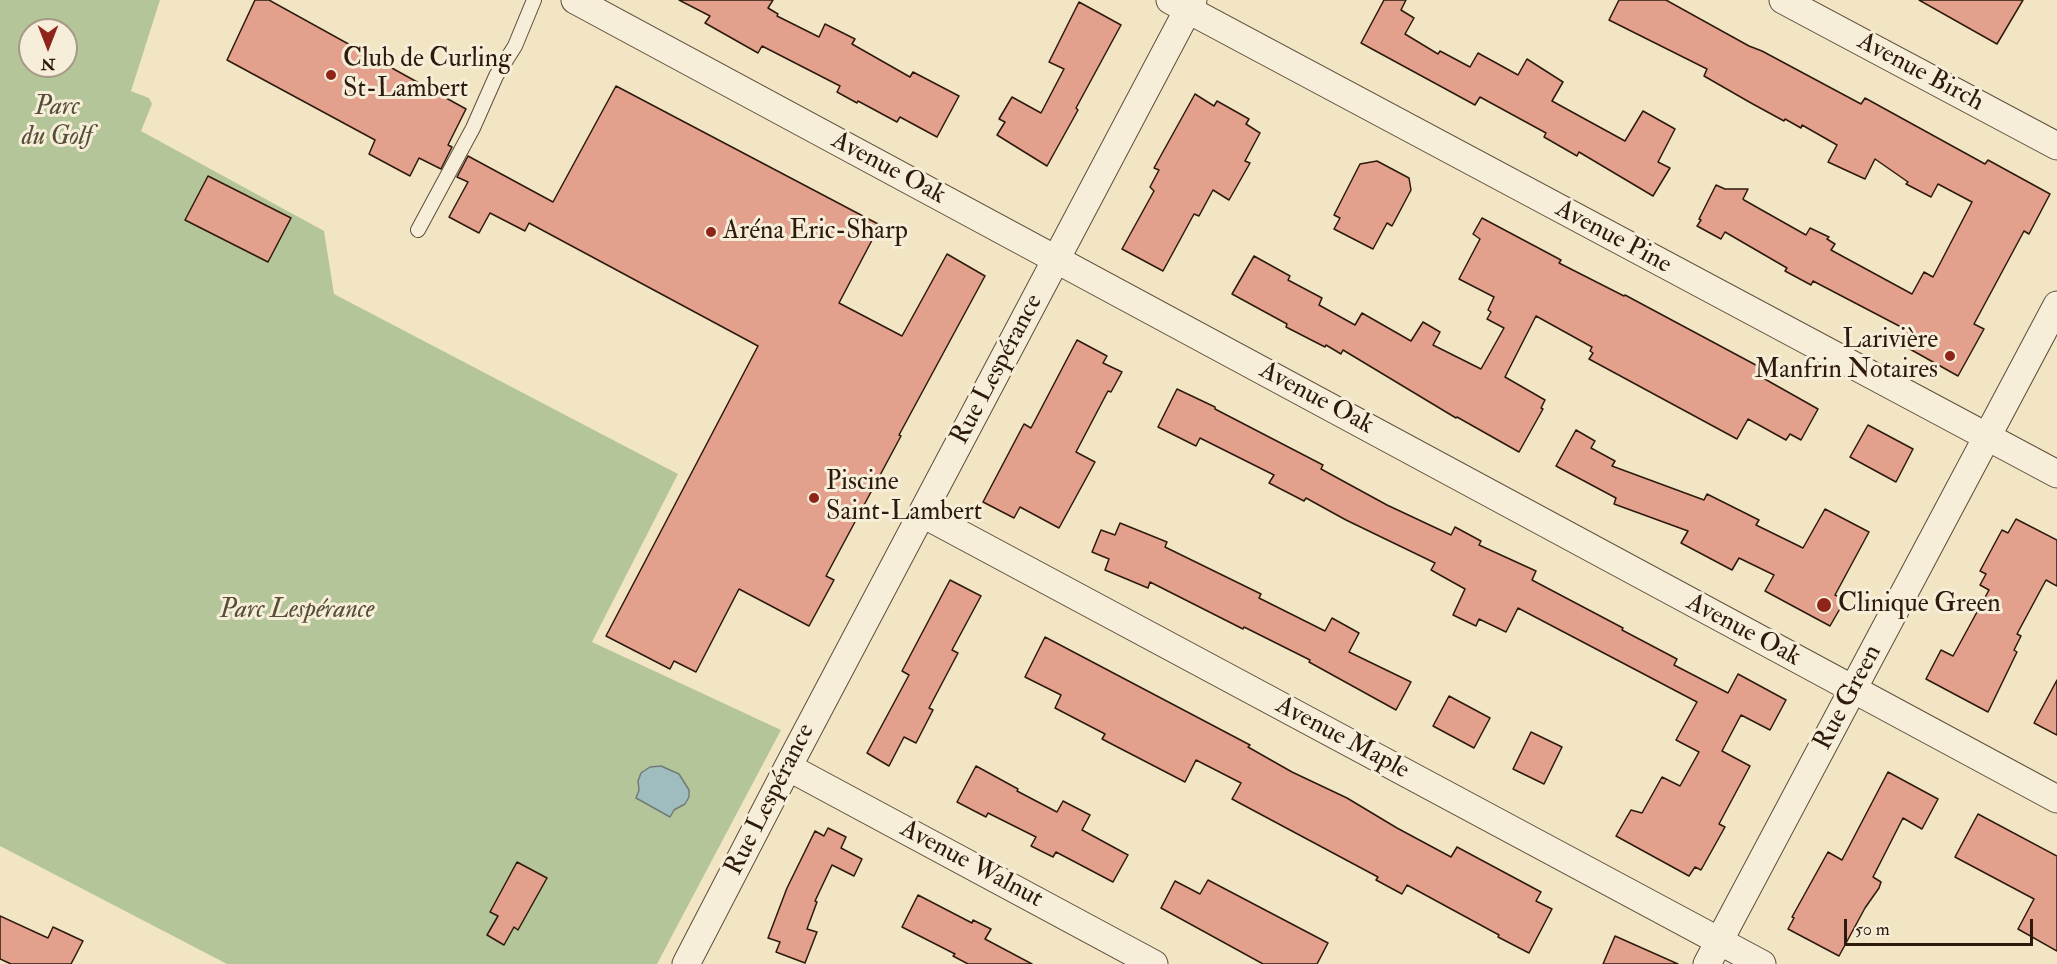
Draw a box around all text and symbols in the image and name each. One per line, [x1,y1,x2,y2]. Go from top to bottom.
north arrow [18,18,78,78]
street label: Avenue Birch [1852,27,1988,119]
place label: Club de Curling St-Lambert [343,44,511,106]
text: N [41,54,55,74]
marker: Club de Curling St-Lambert [324,68,338,82]
park label: Parc du Golf [22,92,92,154]
street label: Avenue Oak [825,126,951,212]
street label: Avenue Pine [1550,194,1676,282]
place label: Aréna Eric-Sharp [723,216,908,248]
marker: Aréna Eric-Sharp [704,225,718,239]
street label: Rue Lespérance [945,289,1051,451]
place label: Larivière Manfrin Notaires [1754,325,1938,386]
marker: Larivière Manfrin Notaires [1943,349,1957,363]
street label: Avenue Oak [1253,356,1379,442]
place label: Piscine Saint-Lambert [826,467,982,528]
marker: Piscine Saint-Lambert [807,491,821,505]
street label: Avenue Oak [1680,588,1806,674]
place label: Clinique Green [1838,589,2001,621]
park label: Parc Lespérance [220,595,374,627]
marker: Clinique Green [1815,596,1833,614]
street label: Rue Green [1808,640,1890,756]
street label: Avenue Maple [1270,691,1414,787]
street label: Rue Lespérance [719,719,823,881]
street label: Avenue Walnut [894,814,1048,916]
scale bar [1847,907,2036,945]
text: 50 m [1855,918,1890,941]

